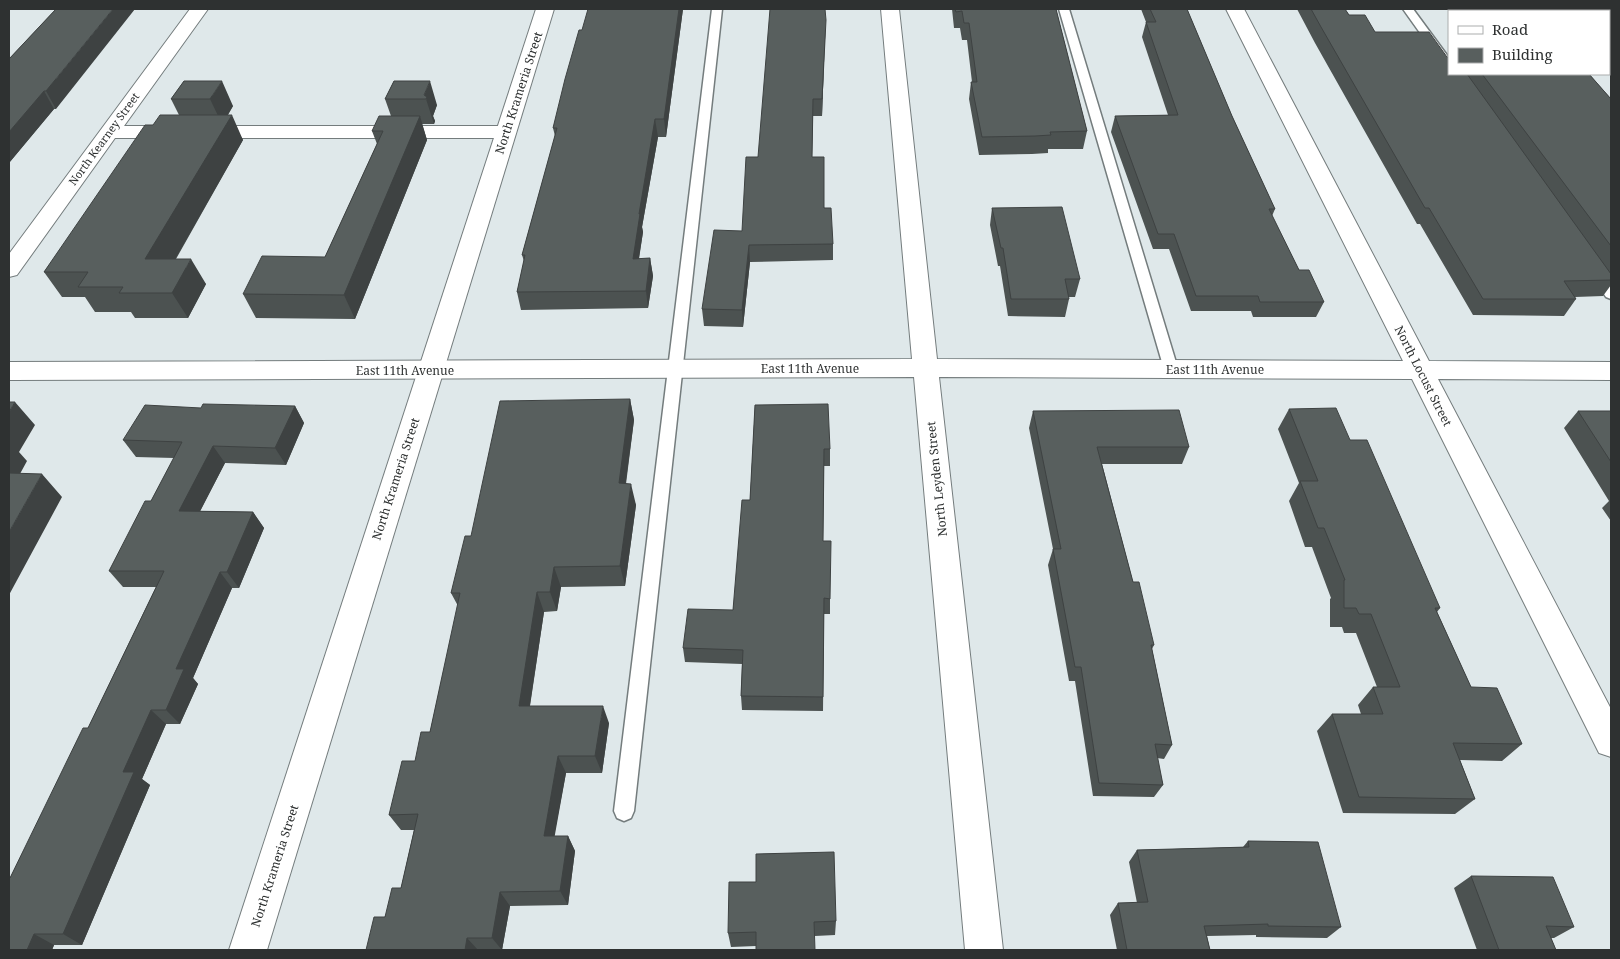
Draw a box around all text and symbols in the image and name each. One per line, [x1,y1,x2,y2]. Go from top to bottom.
legend [1448,10,1610,75]
text: Road [1492,19,1528,39]
street label: North Krameria Street [491,29,546,156]
text: Building [1492,44,1553,64]
street label: North Kearney Street [65,89,142,188]
street label: North Locust Street [1391,323,1456,429]
street label: East 11th Avenue [761,360,859,377]
street label: East 11th Avenue [1166,361,1264,378]
street label: East 11th Avenue [356,362,454,379]
street label: North Krameria Street [368,415,423,542]
street label: North Leyden Street [922,421,951,537]
street label: North Krameria Street [247,802,302,929]

